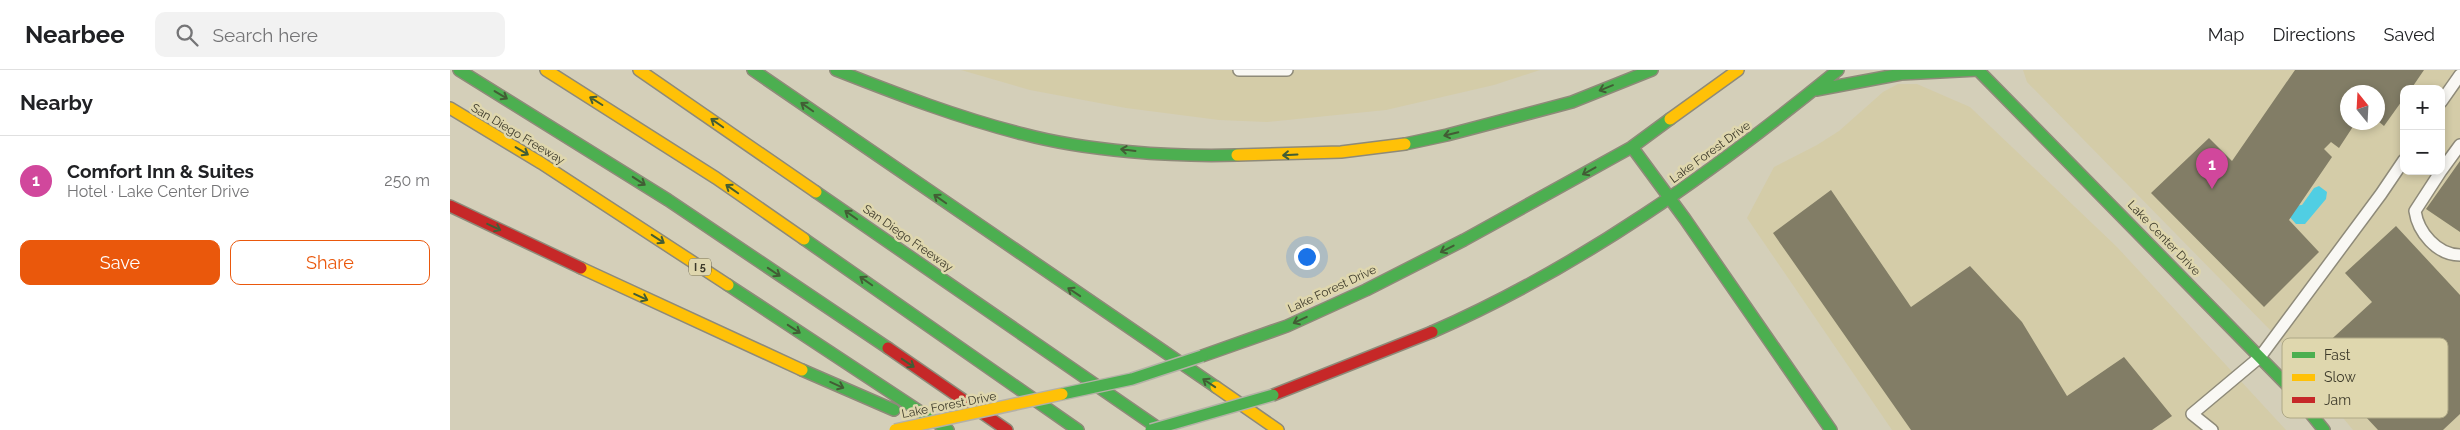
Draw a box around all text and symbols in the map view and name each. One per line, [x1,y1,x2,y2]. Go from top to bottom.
search box [155,12,505,57]
text: Nearbee [25,20,125,49]
icon: search [173,21,201,49]
text: Search here [213,24,318,46]
text: Map [2208,24,2244,45]
text: Directions [2272,24,2356,45]
text: Saved [2384,24,2435,45]
one-way arrow [1599,84,1614,93]
north arrow [2340,85,2385,130]
map controls [2400,85,2445,175]
button: + [2400,85,2445,130]
text: Nearby [20,90,93,115]
one-way arrow [494,91,508,101]
one-way arrow [589,96,603,106]
street label: San Diego Freeway [469,101,568,168]
one-way arrow [800,102,814,112]
one-way arrow [710,118,724,128]
street label: Lake Forest Drive [1667,118,1753,186]
one-way arrow [1443,130,1459,139]
button: − [2400,130,2445,175]
one-way arrow [1120,145,1136,155]
one-way arrow [514,147,528,157]
pin: 1 [2196,148,2228,189]
one-way arrow [1282,150,1298,159]
text: Comfort Inn & Suites [67,160,254,182]
one-way arrow [1582,166,1597,176]
text: 1 [32,171,40,190]
text: 250 m [384,171,430,190]
one-way arrow [632,176,646,187]
text: Hotel · Lake Center Drive [67,182,249,201]
one-way arrow [725,184,739,194]
one-way arrow [933,194,947,204]
street label: Lake Center Drive [2125,198,2203,278]
street label: San Diego Freeway [860,202,956,275]
one-way arrow [844,210,858,220]
one-way arrow [486,223,501,232]
one-way arrow [651,235,665,245]
button: Save [20,240,220,285]
button: Share [230,240,430,285]
your location [1294,244,1320,270]
one-way arrow [1440,245,1455,254]
road number: I 5 [689,258,711,276]
street label: Lake Forest Drive [1286,262,1378,316]
one-way arrow [767,266,781,277]
one-way arrow [859,276,873,286]
one-way arrow [1067,287,1081,297]
one-way arrow [633,292,648,302]
one-way arrow [1293,315,1308,325]
one-way arrow [787,323,801,334]
legend [2282,338,2448,418]
text: Fast [2324,347,2351,363]
one-way arrow [901,358,915,368]
text: Slow [2324,369,2356,385]
one-way arrow [1202,378,1216,388]
one-way arrow [829,381,844,391]
street label: Lake Forest Drive [901,389,997,421]
text: Jam [2324,392,2351,408]

